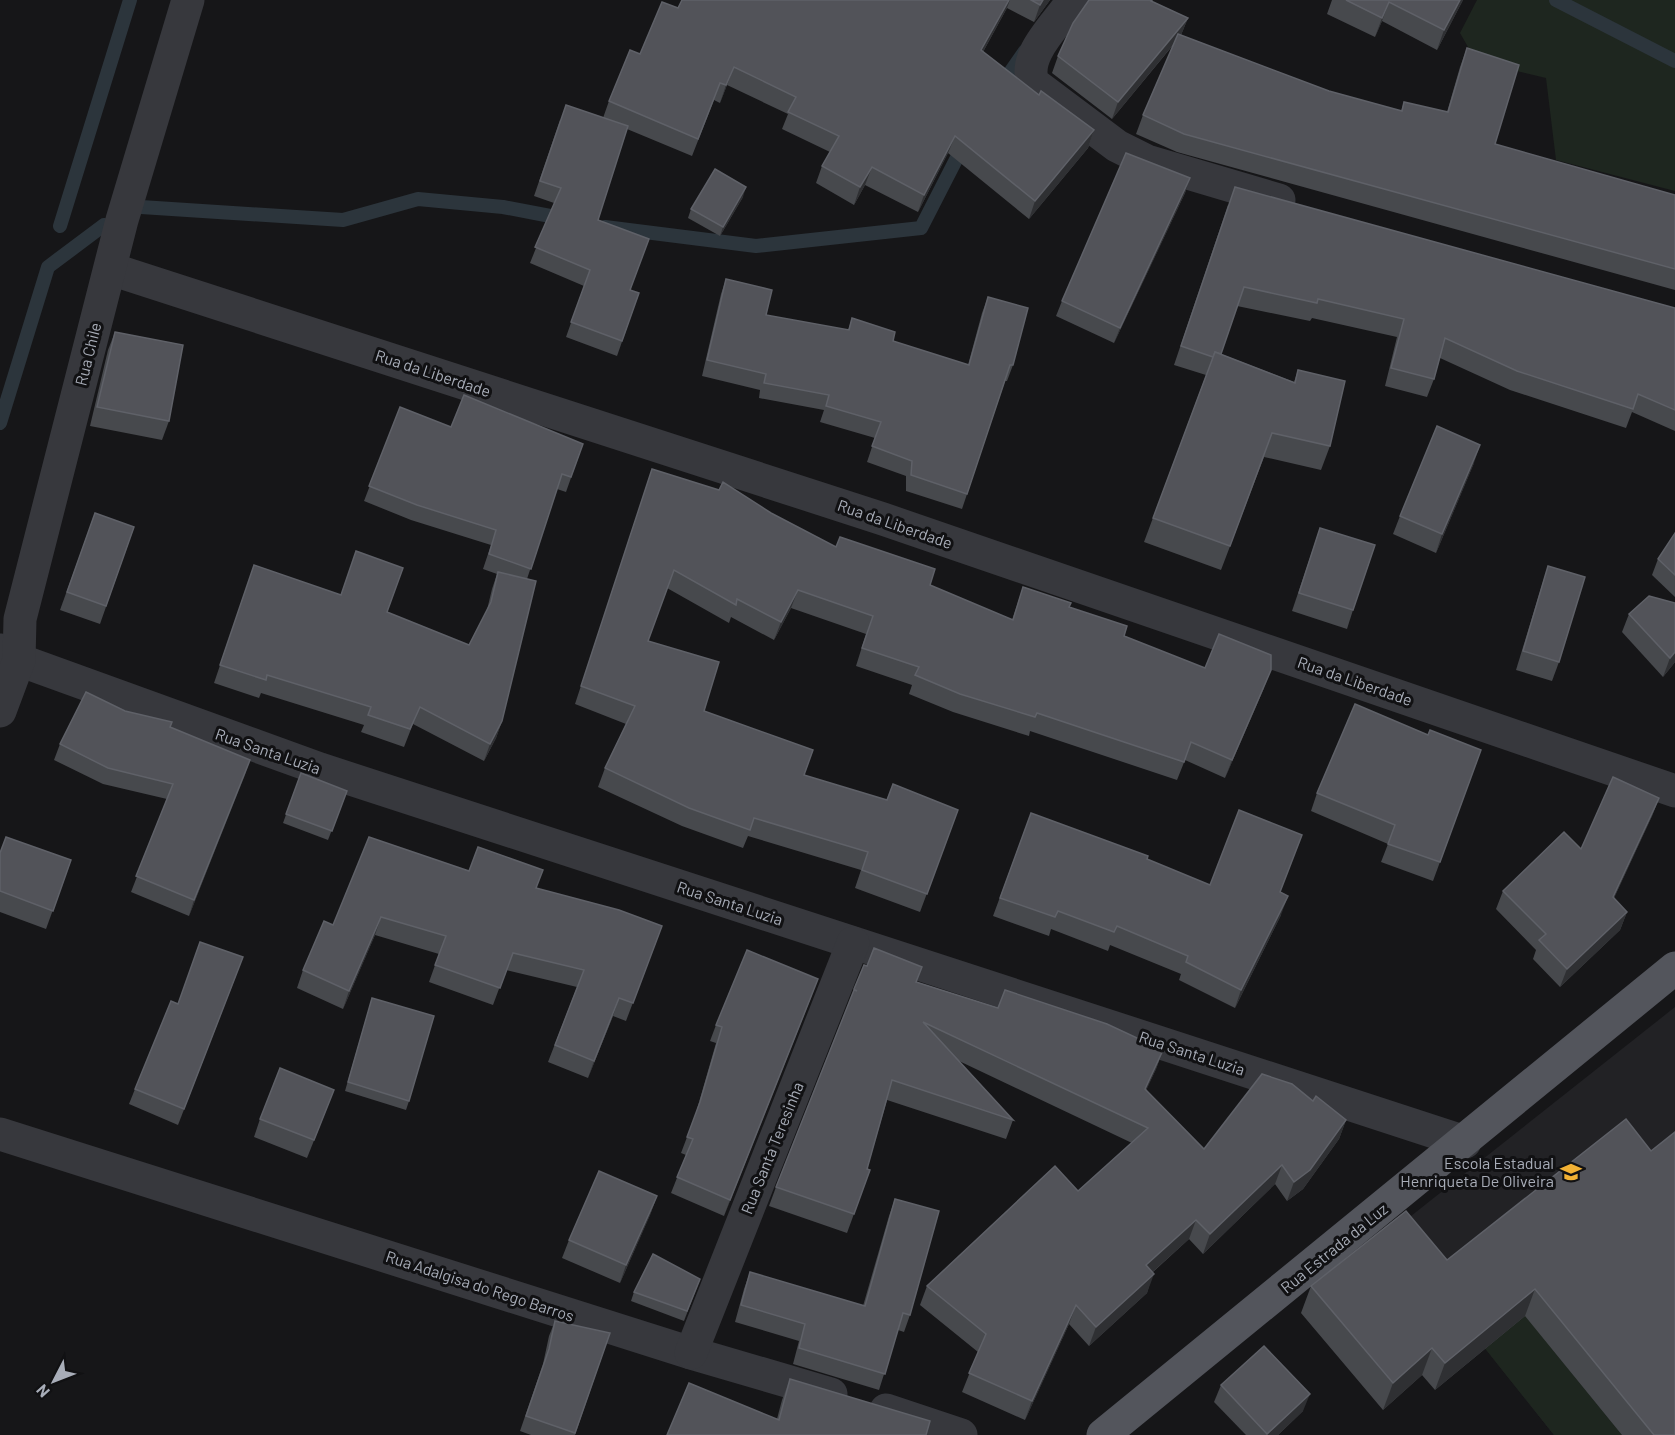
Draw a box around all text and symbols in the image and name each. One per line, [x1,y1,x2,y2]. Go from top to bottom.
street label: Rua Chile [71,320,105,387]
street label: Rua da Liberdade [373,345,493,400]
street label: Rua da Liberdade [835,495,955,552]
street label: Rua da Liberdade [1295,652,1415,709]
street label: Rua Santa Luzia [213,724,323,777]
street label: Rua Santa Luzia [675,876,785,929]
street label: Rua Santa Luzia [1137,1026,1247,1079]
street label: Rua Santa Teresinha [736,1079,807,1217]
place label: Escola Estadual Henriqueta De Oliveira [1400,1153,1554,1190]
school or university icon: Escola Estadual Henriqueta De Oliveira [1559,1160,1583,1184]
street label: Rua Estrada da Luz [1276,1199,1391,1296]
street label: Rua Adalgisa do Rego Barros [384,1246,577,1325]
north arrow [24,1351,84,1411]
text: N [32,1381,53,1402]

